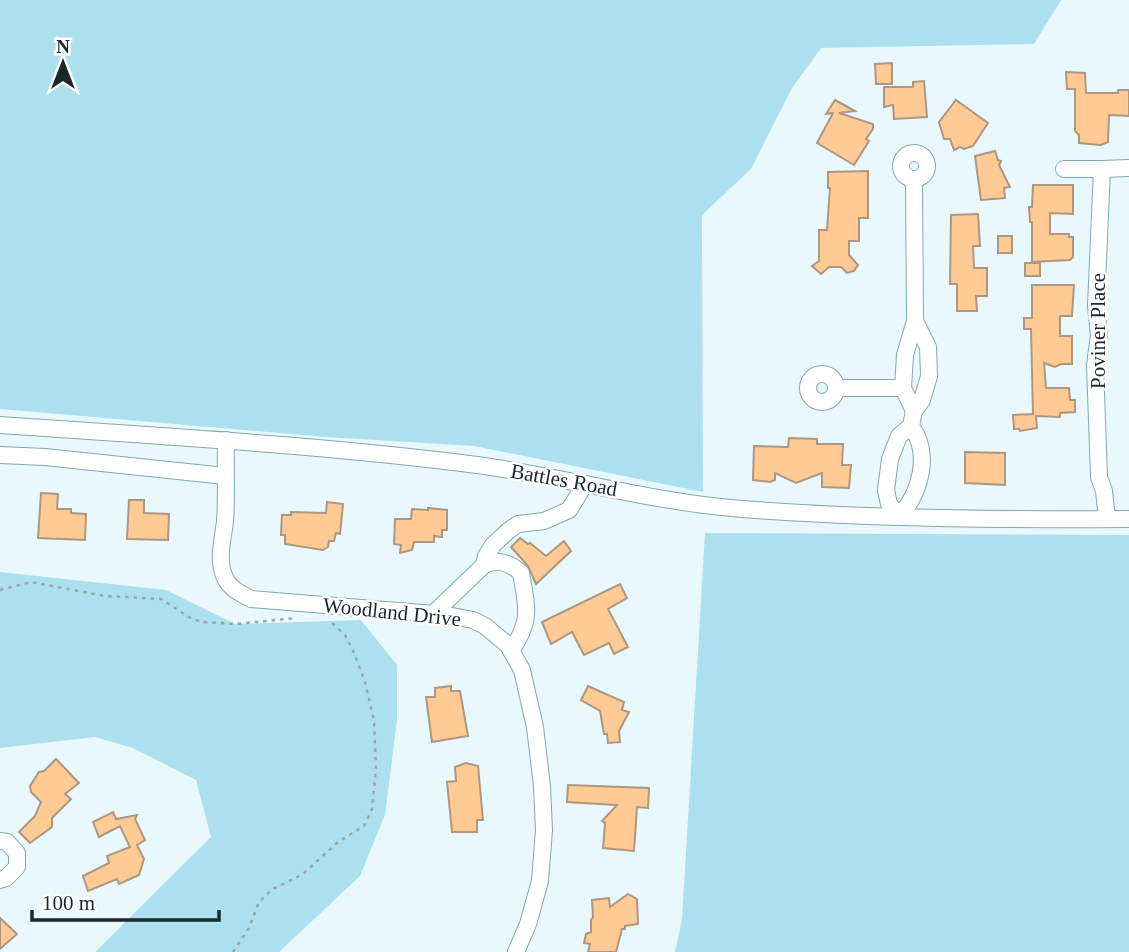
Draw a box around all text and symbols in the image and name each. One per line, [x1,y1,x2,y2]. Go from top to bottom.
north arrow [28,28,98,98]
text: N [56,36,70,57]
street label: Poviner Place [1086,273,1110,389]
street label: Battles Road [509,459,620,501]
street label: Woodland Drive [322,593,462,631]
scale bar [32,878,219,922]
text: 100 m [42,891,95,915]

